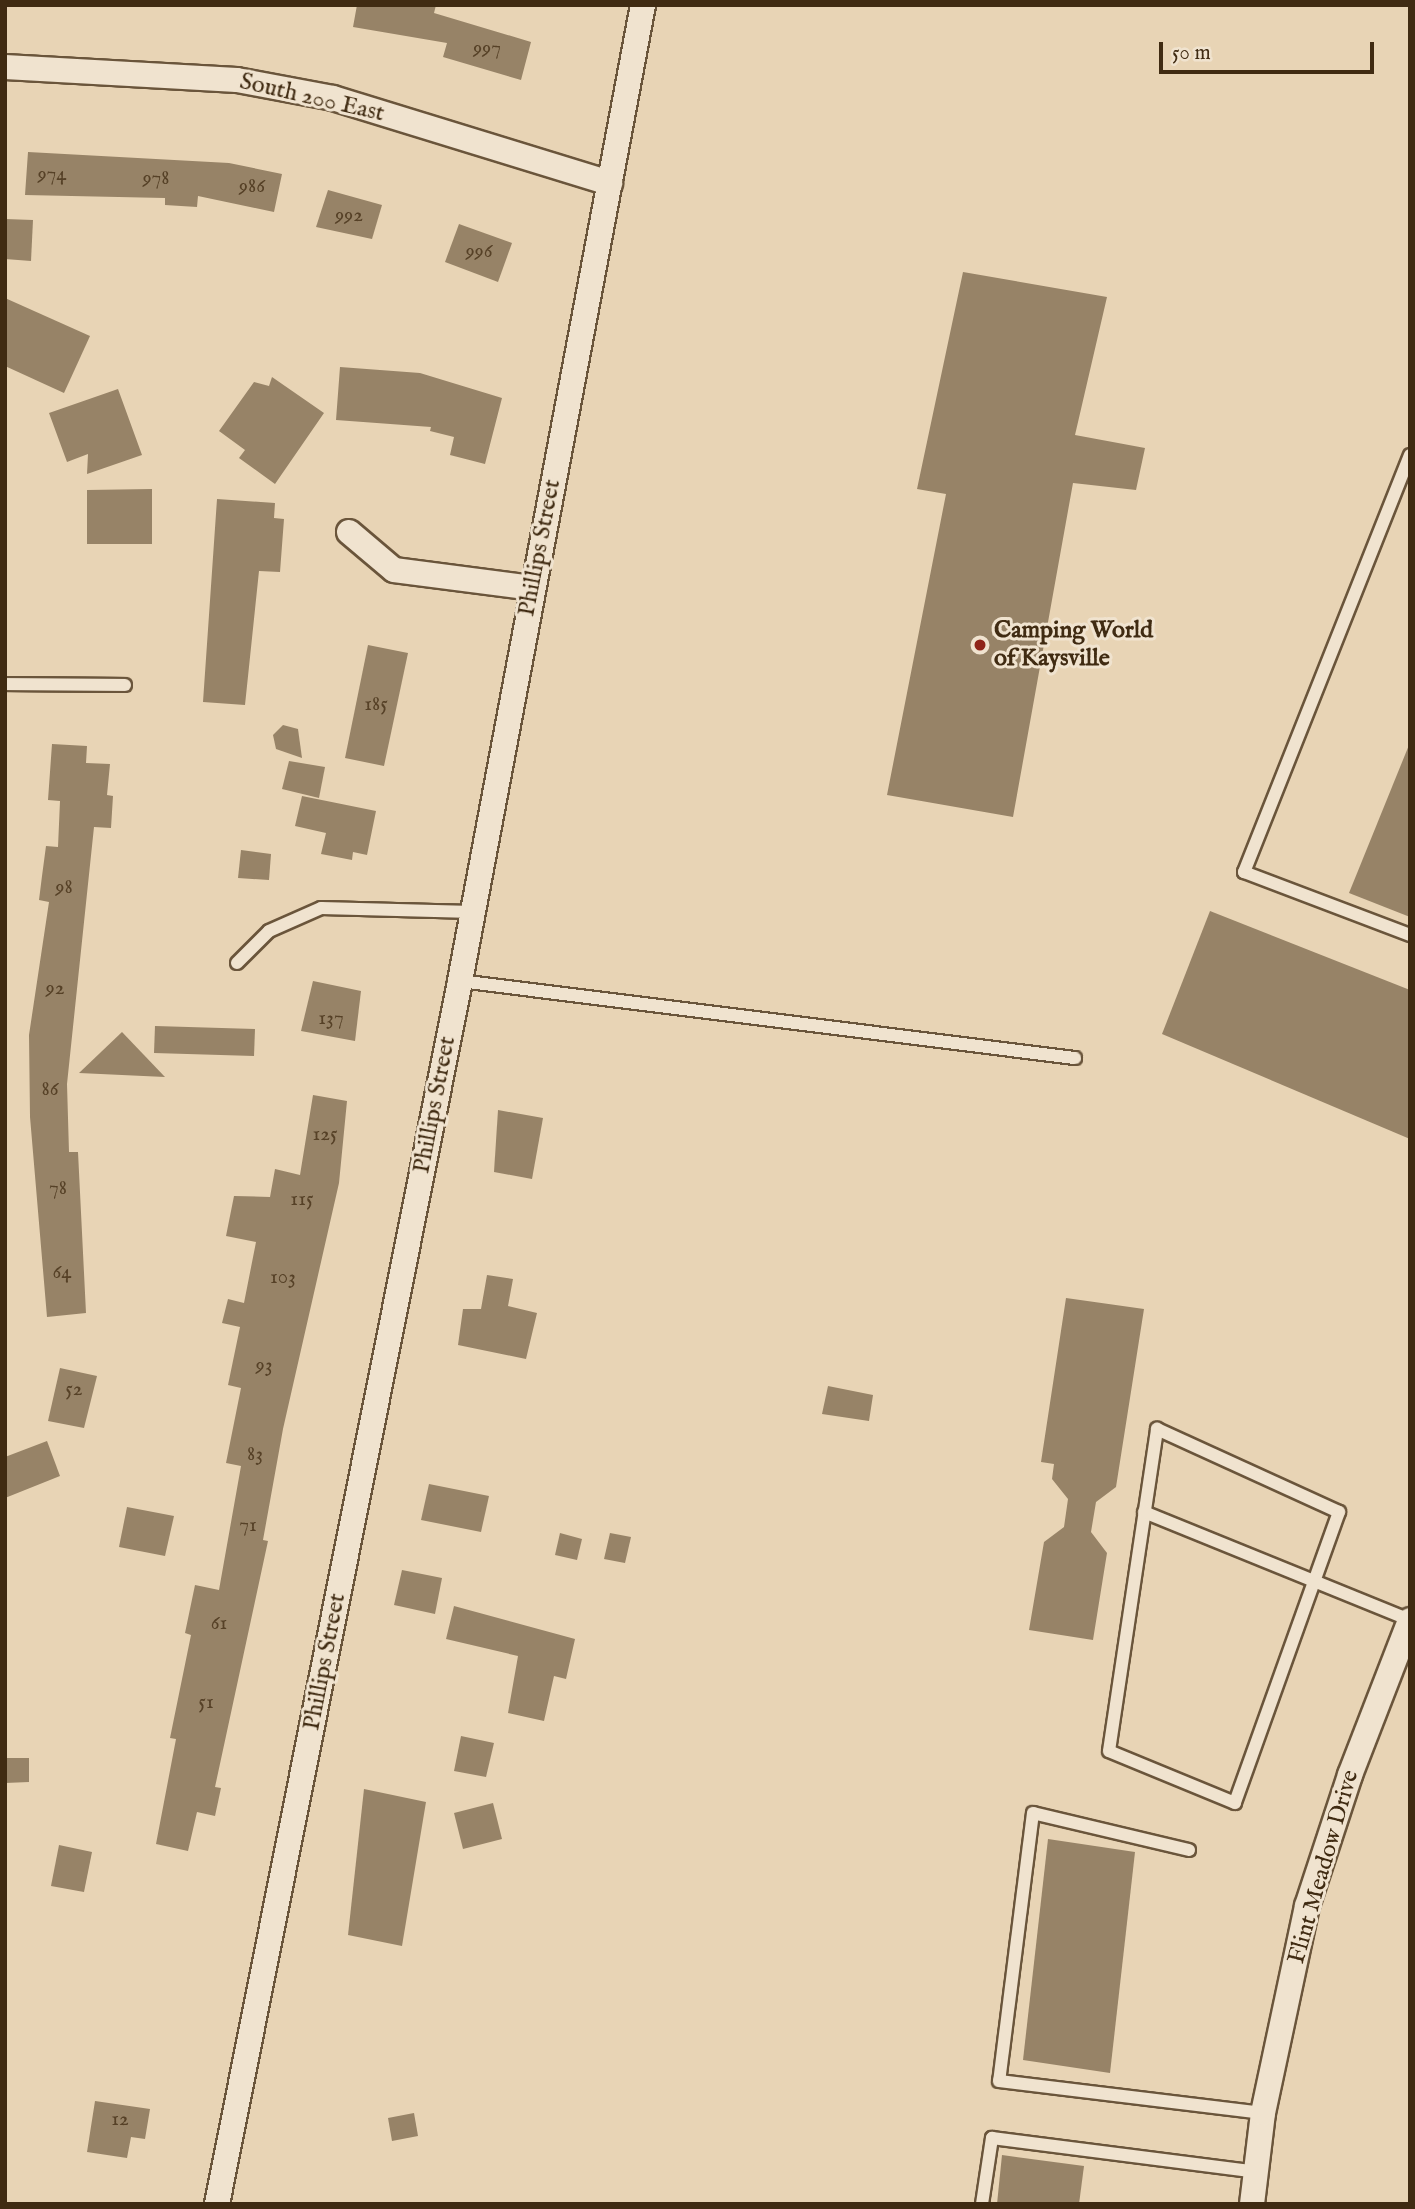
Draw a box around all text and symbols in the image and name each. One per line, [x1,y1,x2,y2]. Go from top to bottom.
scale bar [1163,28,1378,72]
house number: 997 [473,36,501,62]
text: 50 m [1172,40,1211,67]
street label: South 200 East [237,67,387,129]
house number: 974 [37,162,67,188]
house number: 978 [142,166,170,192]
house number: 986 [239,174,265,200]
house number: 992 [335,203,363,229]
house number: 996 [465,239,493,265]
street label: Phillips Street [513,477,567,619]
place label: Camping World of Kaysville [994,617,1153,673]
marker: Camping World of Kaysville [972,637,988,653]
house number: 185 [364,692,388,718]
house number: 98 [55,875,73,901]
house number: 92 [45,976,65,1002]
house number: 137 [318,1006,344,1032]
street label: Phillips Street [408,1034,462,1176]
house number: 86 [41,1077,59,1103]
house number: 125 [312,1122,338,1148]
house number: 78 [49,1176,67,1202]
house number: 115 [290,1187,314,1213]
house number: 64 [52,1260,72,1286]
house number: 103 [270,1265,296,1291]
house number: 93 [255,1353,273,1379]
house number: 52 [65,1377,83,1403]
house number: 83 [247,1442,263,1468]
house number: 71 [239,1513,257,1539]
street label: Phillips Street [298,1591,352,1733]
house number: 61 [211,1611,227,1637]
house number: 51 [198,1690,214,1716]
street label: Flint Meadow Drive [1283,1767,1365,1967]
house number: 12 [111,2107,129,2133]

